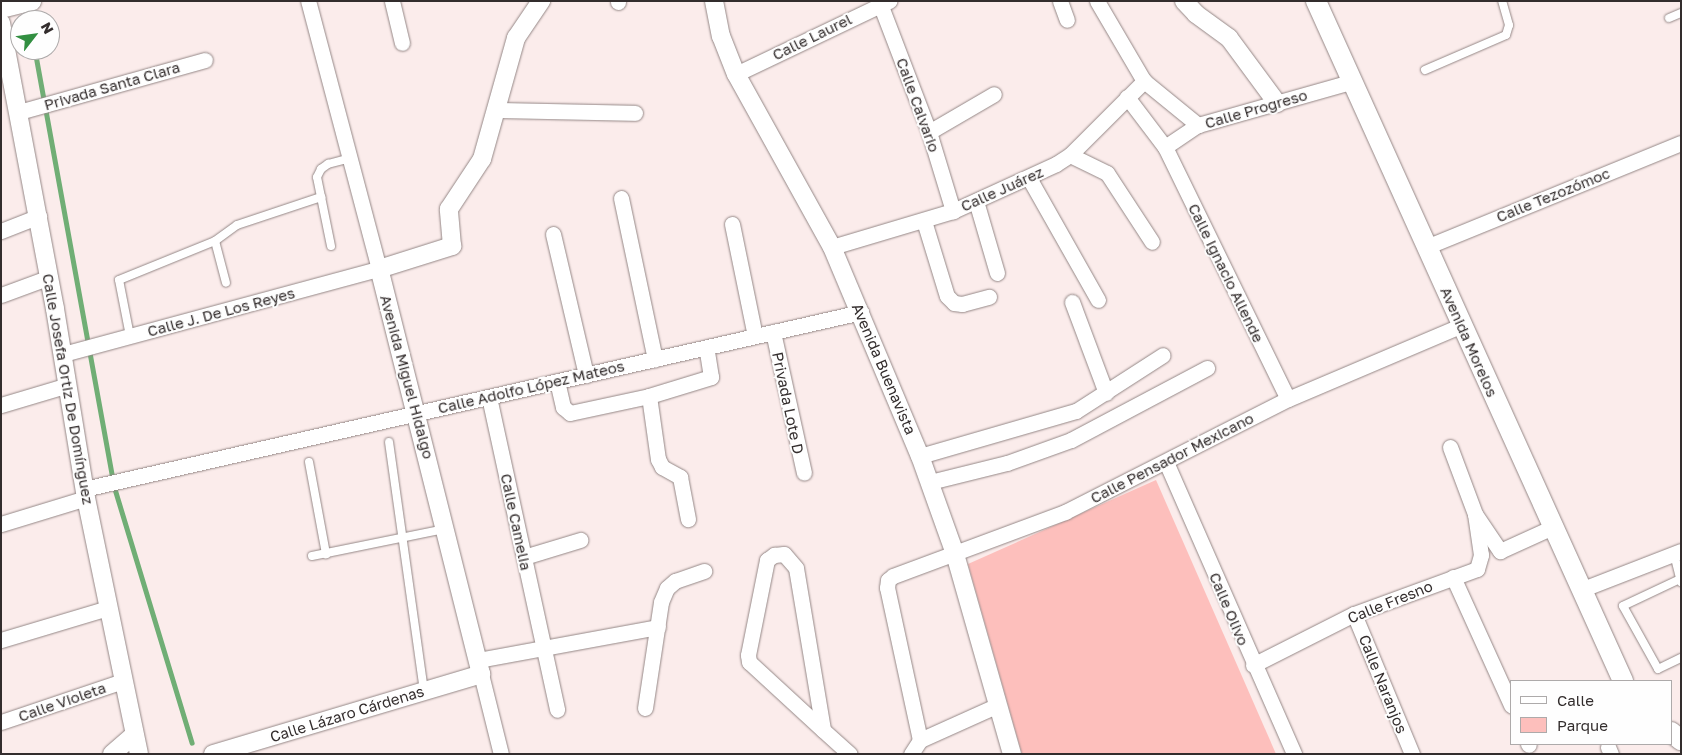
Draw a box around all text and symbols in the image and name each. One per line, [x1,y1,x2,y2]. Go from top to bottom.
north arrow [10,10,60,60]
street label: Calle Laurel [769,10,855,64]
text: N [38,19,58,37]
street label: Calle Calvario [893,55,943,155]
street label: Privada Santa Clara [42,58,182,114]
street label: Calle Progreso [1203,86,1309,132]
street label: Calle Juárez [958,163,1046,215]
street label: Calle Tezozómoc [1494,164,1612,226]
street label: Calle Ignacio Allende [1185,201,1267,345]
street label: Calle Josefa Ortiz De Domínguez [39,272,97,506]
street label: Calle J. De Los Reyes [145,284,297,340]
street label: Avenida Morelos [1437,284,1501,400]
street label: Avenida Miguel Hidalgo [376,293,438,461]
street label: Avenida Buenavista [848,301,920,437]
street label: Privada Lote D [768,350,808,456]
street label: Calle Adolfo López Mateos [436,357,626,417]
street label: Calle Pensador Mexicano [1087,409,1257,507]
street label: Calle Camelia [497,472,535,572]
street label: Calle Olivo [1206,570,1252,648]
street label: Calle Fresno [1345,577,1435,627]
street label: Calle Naranjos [1355,632,1411,736]
street label: Calle Violeta [16,679,108,725]
legend [1510,680,1672,745]
street label: Calle Lázaro Cárdenas [268,682,426,746]
text: Calle [1557,691,1594,709]
text: Parque [1557,716,1608,734]

